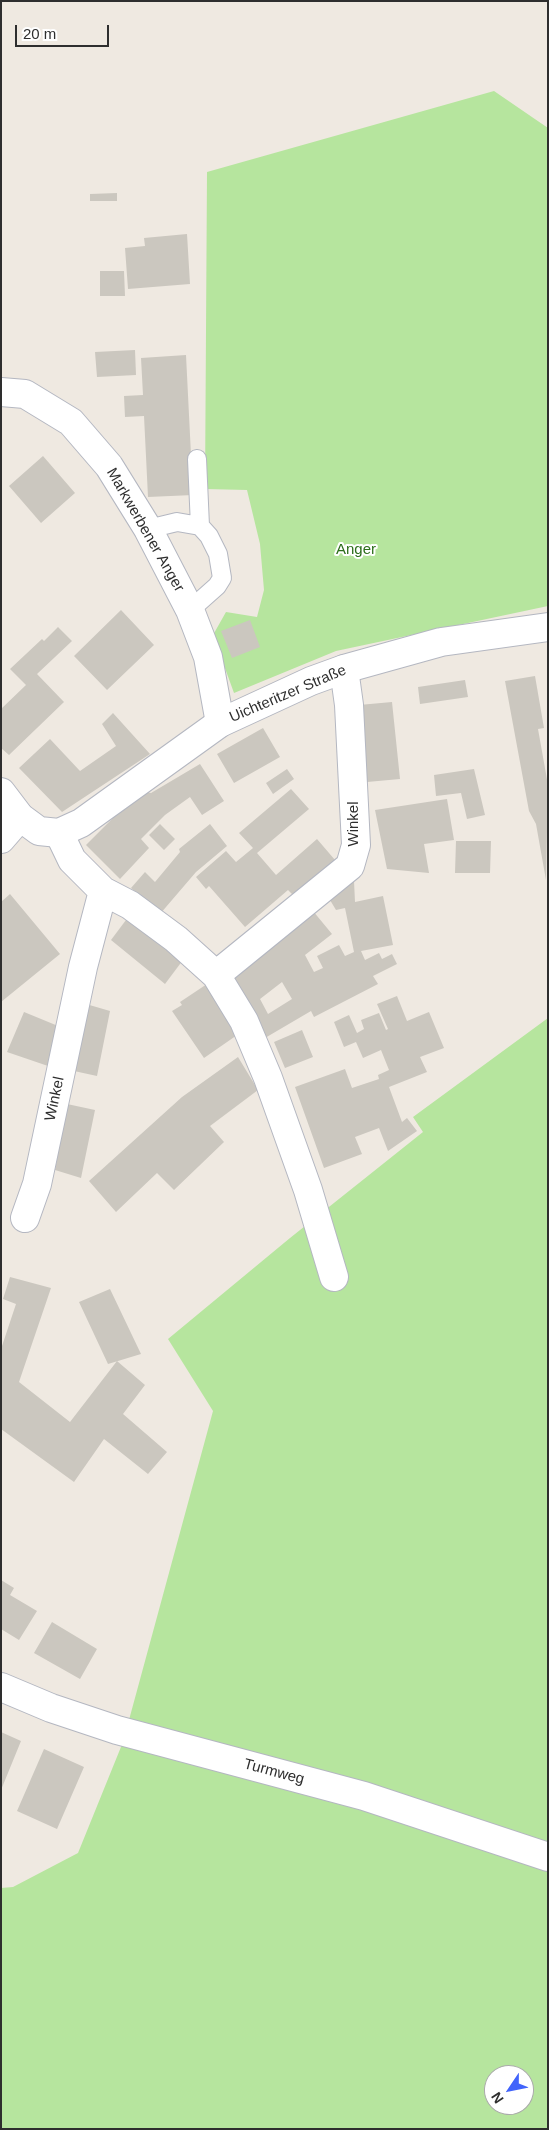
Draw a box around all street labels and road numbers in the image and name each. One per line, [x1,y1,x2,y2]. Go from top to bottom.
street label: Markwerbener Anger [102,465,188,595]
street label: Uichteritzer Straße [227,661,349,727]
street label: Winkel [345,801,363,847]
street label: Winkel [42,1075,68,1123]
street label: Turmweg [242,1755,306,1789]

